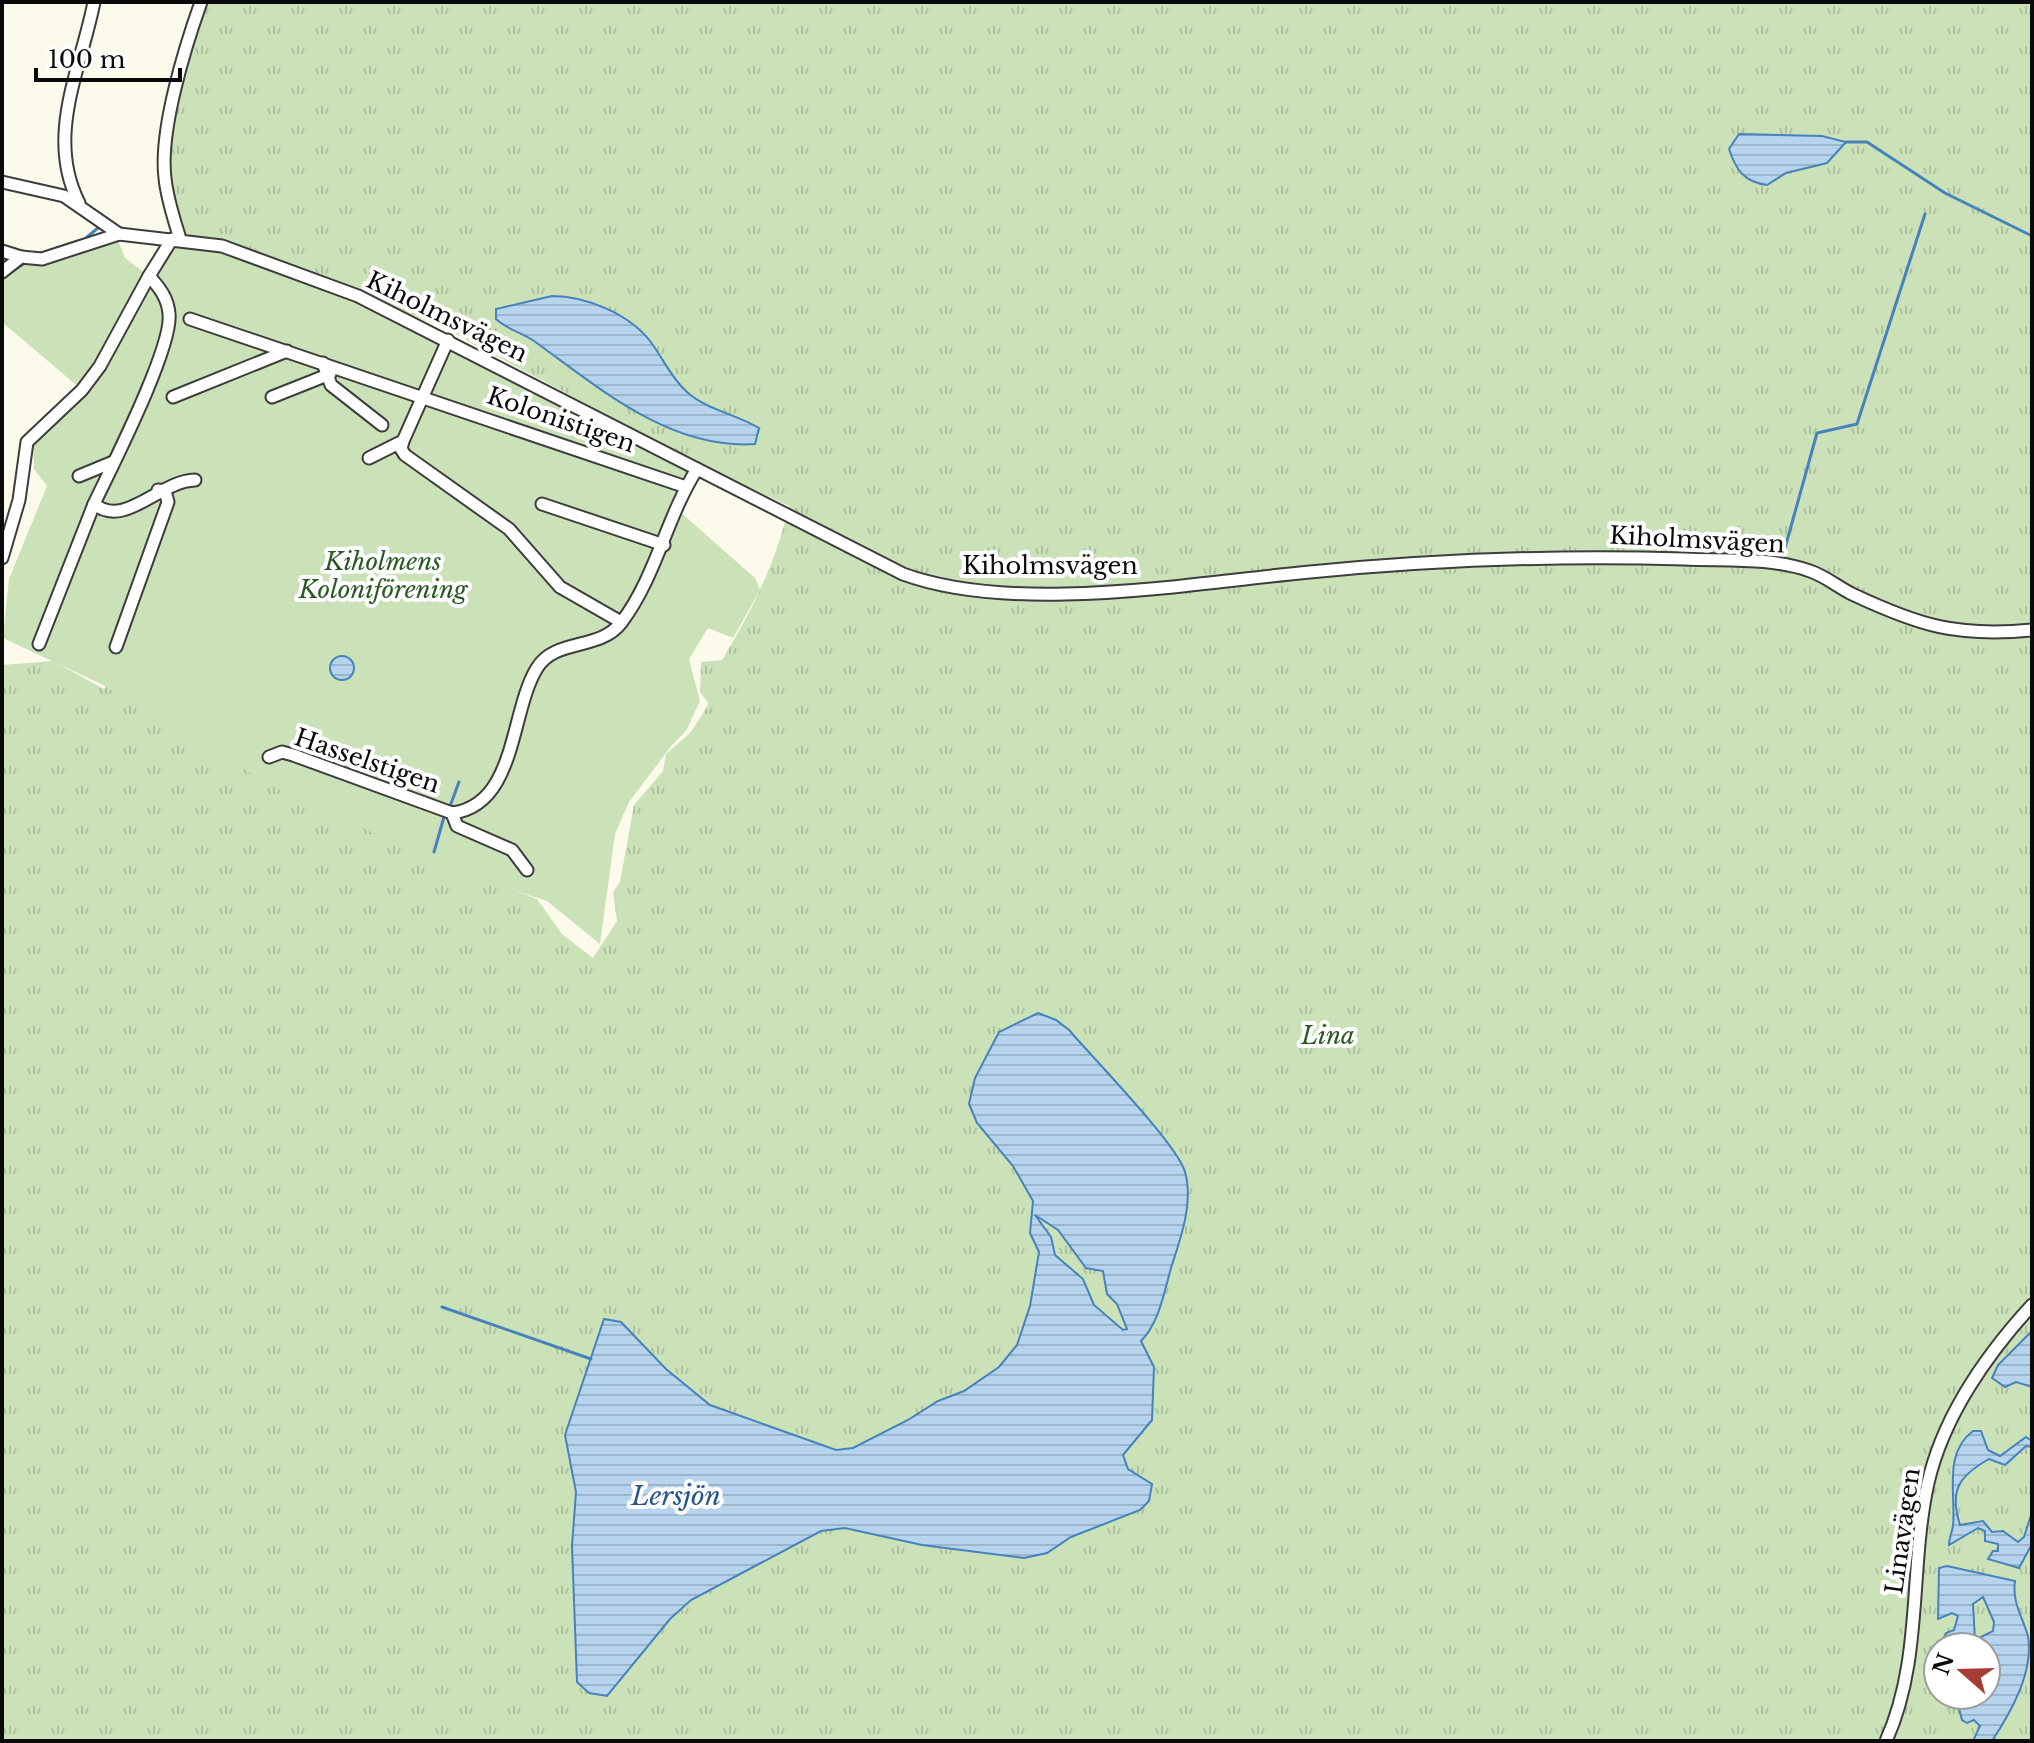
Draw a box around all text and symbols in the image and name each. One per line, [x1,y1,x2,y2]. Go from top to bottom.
scale bar [36,32,180,82]
text: 100 m [48,45,126,74]
street label: Kiholmsvägen [362,265,532,368]
street label: Kolonistigen [483,381,639,458]
street label: Kiholmsvägen [1609,520,1785,559]
park label: Kiholmens Koloniförening [298,547,469,604]
street label: Kiholmsvägen [962,551,1138,580]
street label: Hasselstigen [291,722,444,799]
park label: Lina [1300,1021,1355,1050]
street label: Linavägen [1879,1466,1926,1596]
water label: Lersjön [630,1480,721,1512]
north arrow [1922,1631,2002,1711]
text: N [1927,1650,1960,1679]

